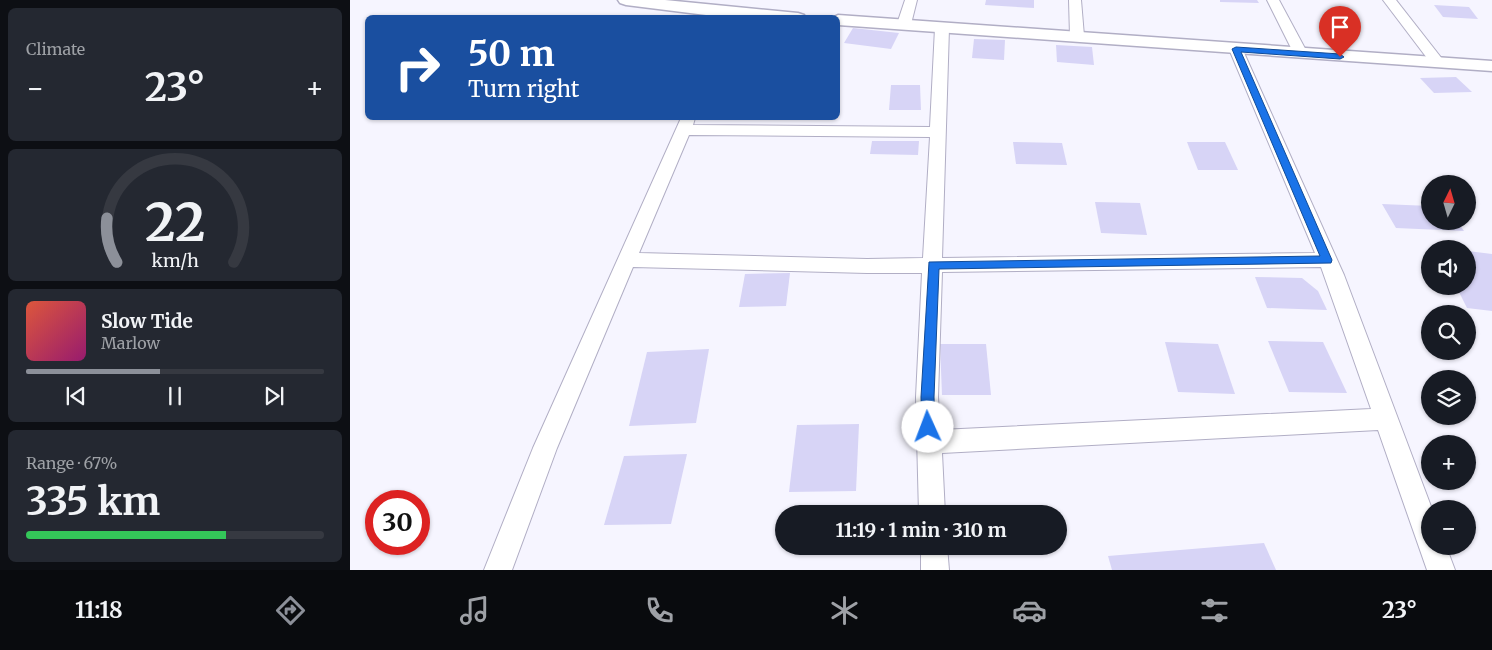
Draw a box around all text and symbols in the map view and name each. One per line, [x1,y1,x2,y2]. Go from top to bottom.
pin [1319,6,1361,57]
icon: arrive [1326,13,1354,41]
text: 50 m [468,32,555,76]
icon: right [385,35,450,100]
text: Climate [26,39,85,59]
text: 23° [145,64,205,111]
text: − [26,70,45,106]
text: + [305,70,324,106]
text: Turn right [468,75,579,103]
north arrow [1421,175,1476,230]
map controls [1421,175,1476,555]
text: 22 [145,190,205,255]
button: sound [1421,240,1476,295]
text: km/h [151,249,199,272]
button: search [1421,305,1476,360]
text: Slow Tide [101,309,193,333]
text: Marlow [101,333,160,353]
button: layers [1421,370,1476,425]
icon: previous [62,382,90,410]
icon: pause [161,382,189,410]
icon: next [260,382,288,410]
position arrow [901,400,953,452]
button: + [1421,435,1476,490]
text: Range · 67% [26,453,117,473]
text: 335 km [26,478,160,525]
speed limit sign: 30 [365,490,430,555]
button: − [1421,500,1476,555]
text: 11:19 · 1 min · 310 m [835,518,1007,542]
icon: directions [273,593,308,628]
icon: music [457,593,492,628]
icon: phone [642,593,677,628]
icon: climate [827,593,862,628]
icon: car [1012,593,1047,628]
icon: filters [1197,593,1232,628]
text: 11:18 [75,596,123,624]
text: 23° [1382,596,1417,624]

